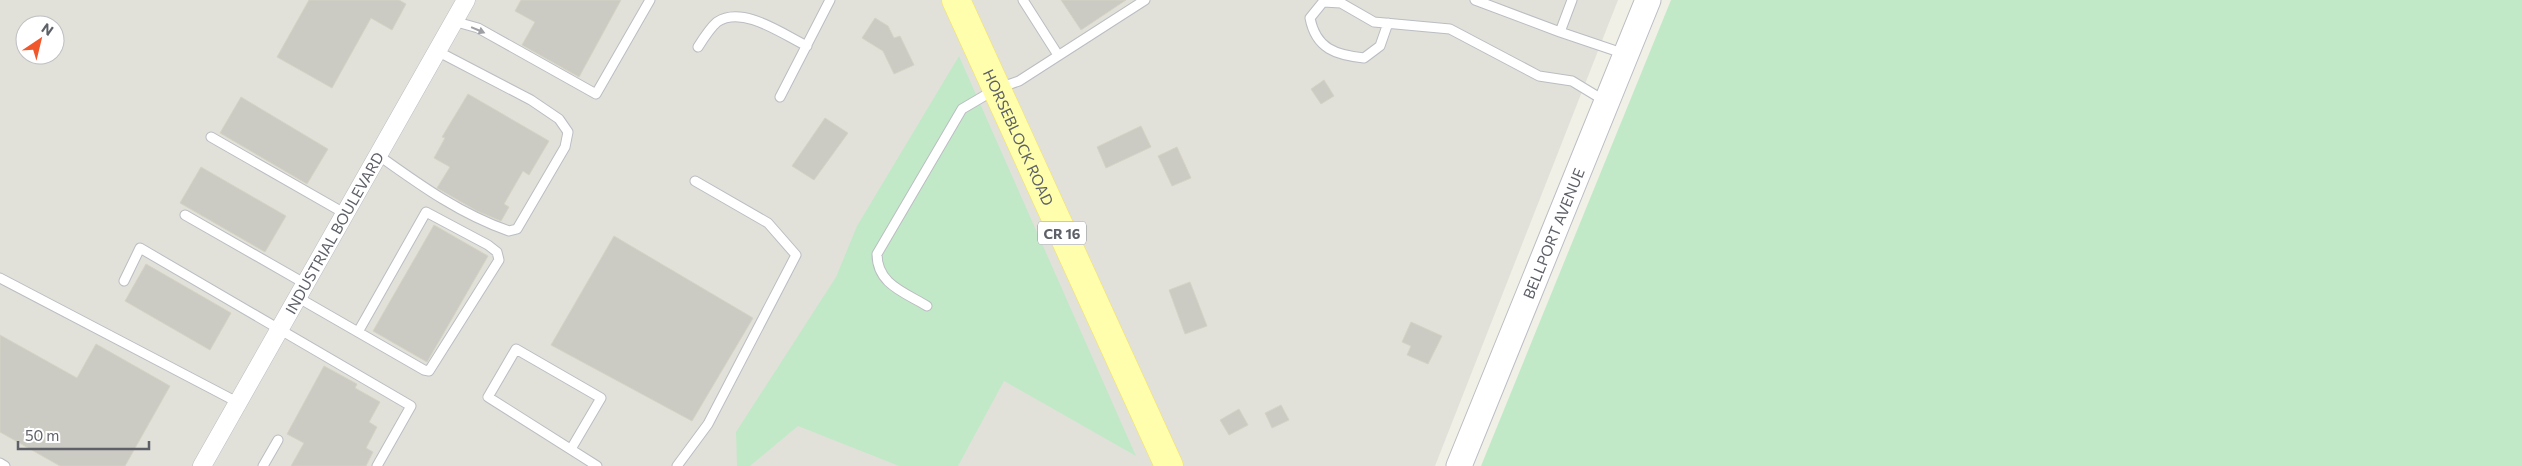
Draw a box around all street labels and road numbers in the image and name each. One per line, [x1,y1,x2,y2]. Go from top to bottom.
street label: HORSEBLOCK ROAD [980,66,1058,208]
street label: INDUSTRIAL BOULEVARD [281,149,387,317]
street label: BELLPORT AVENUE [1519,165,1588,301]
road number: CR 16 [1038,222,1086,244]

